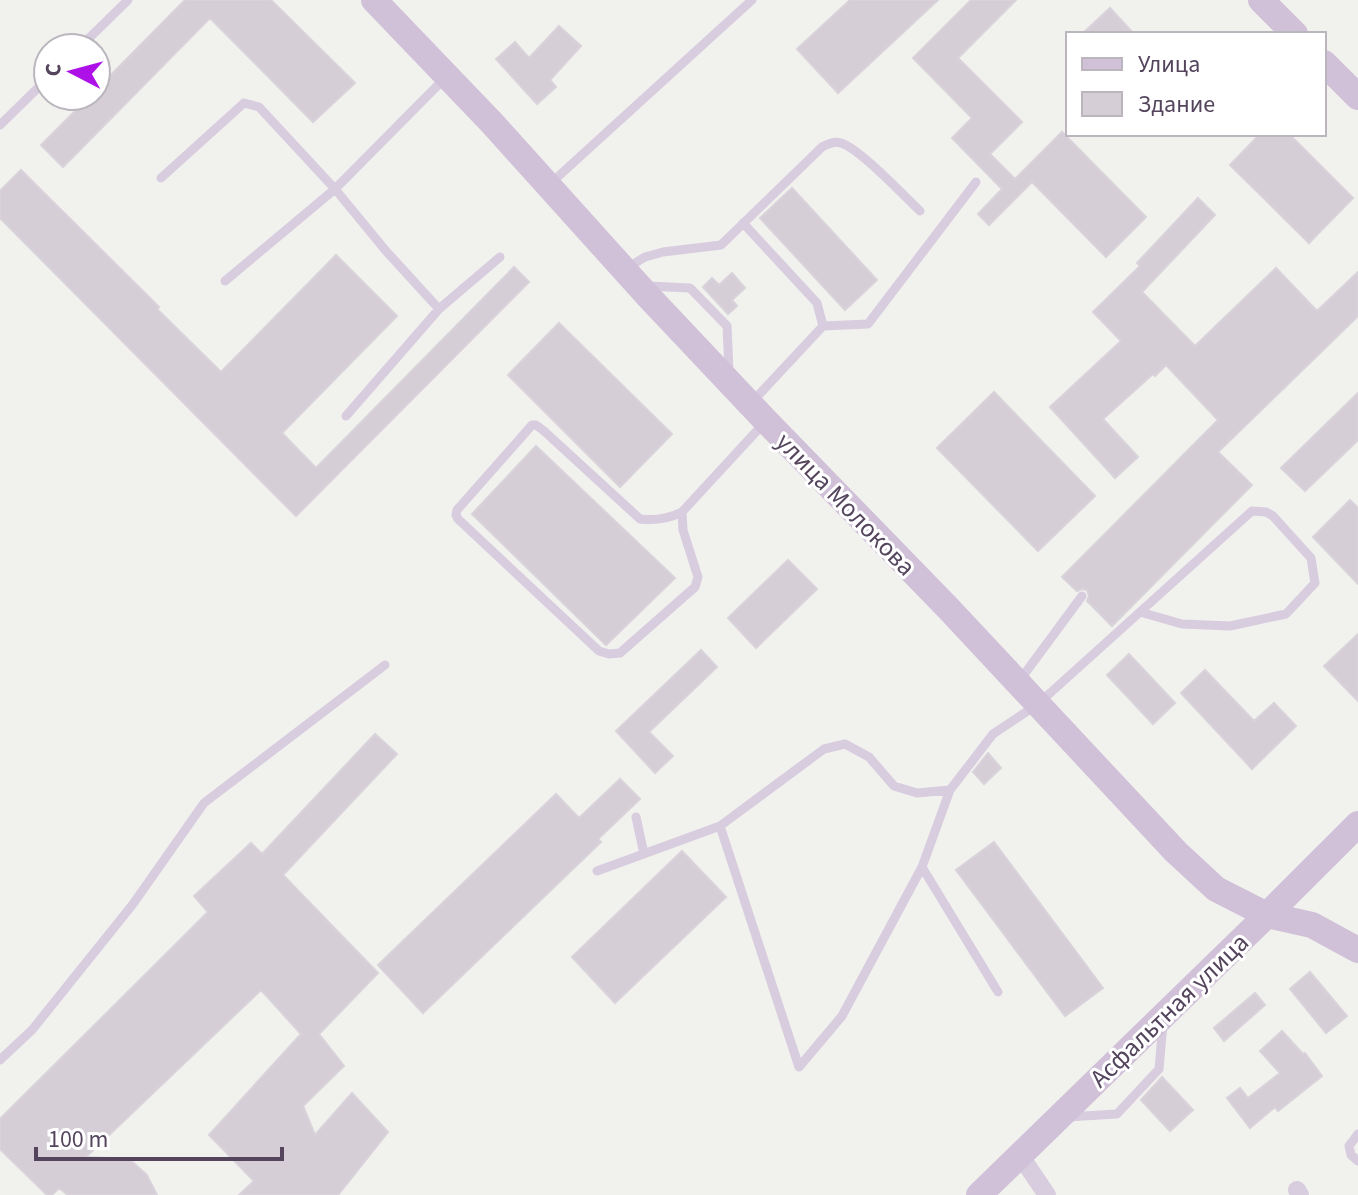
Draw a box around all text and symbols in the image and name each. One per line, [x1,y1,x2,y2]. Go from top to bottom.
north arrow [32,32,112,112]
legend [1066,32,1326,136]
text: Улица [1138,47,1200,82]
text: С [37,62,70,78]
text: Здание [1138,87,1215,122]
street label: улица Молокова [767,424,924,584]
street label: Асфальтная улица [1082,925,1257,1096]
scale bar [36,1111,282,1161]
text: 100 m [48,1122,108,1157]

